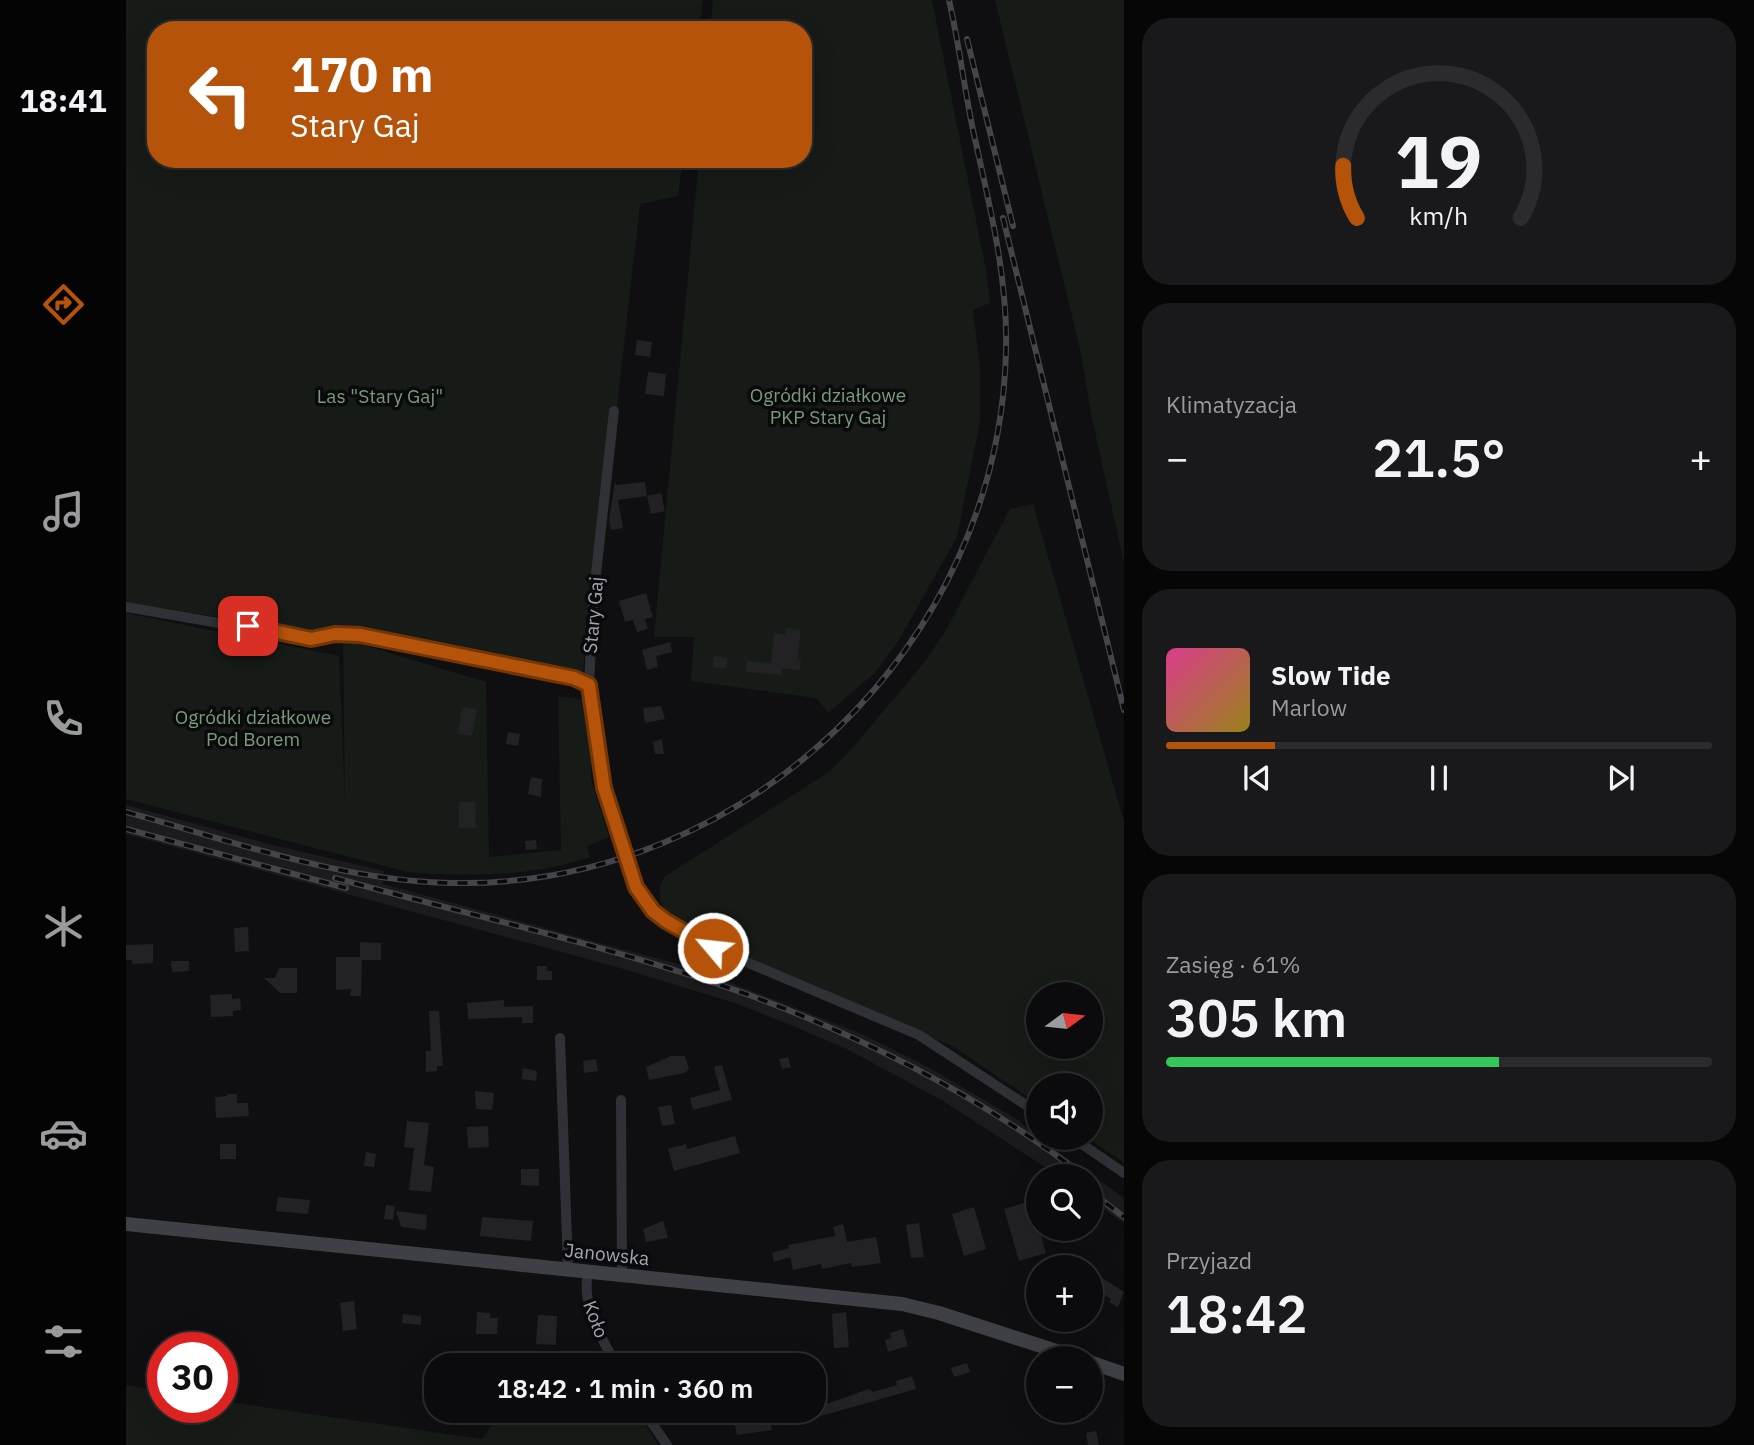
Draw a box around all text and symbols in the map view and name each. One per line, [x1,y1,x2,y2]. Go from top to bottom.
text: 170 m [290,42,434,105]
icon: left [175,49,266,140]
text: 18:41 [19,79,107,121]
text: Stary Gaj [290,104,420,146]
text: 19 [1395,113,1483,208]
text: km/h [1410,199,1468,232]
icon: directions [39,280,88,329]
park label: Ogródki działkowe PKP Stary Gaj [750,383,906,429]
park label: Las "Stary Gaj" [317,384,443,408]
text: Klimatyzacja [1166,389,1297,419]
text: 21.5° [1372,424,1506,491]
text: − [1166,433,1189,482]
text: + [1689,433,1712,482]
icon: music [39,487,88,536]
street label: Stary Gaj [578,576,608,654]
pin [218,596,278,656]
icon: arrive [229,607,267,645]
text: Slow Tide [1271,658,1391,692]
text: Marlow [1271,692,1347,722]
icon: phone [39,694,88,743]
park label: Ogródki działkowe Pod Borem [175,705,331,751]
icon: previous [1238,759,1276,797]
icon: pause [1420,759,1458,797]
icon: next [1602,759,1640,797]
icon: climate [39,902,88,951]
position arrow [676,911,750,985]
text: Zasięg · 61% [1166,949,1301,979]
north arrow [1026,982,1102,1059]
map controls [1026,982,1103,1423]
text: 305 km [1166,984,1347,1051]
button: sound [1026,1073,1103,1150]
icon: car [39,1109,88,1158]
button: search [1026,1164,1103,1241]
street label: Janowska [563,1238,651,1270]
text: Przyjazd [1166,1245,1252,1275]
button: + [1026,1255,1103,1332]
text: 18:42 [1166,1280,1307,1347]
street label: Koło [578,1297,614,1341]
icon: filters [39,1317,88,1366]
speed limit sign: 30 [147,1332,238,1423]
button: − [1026,1346,1103,1423]
text: 18:42 · 1 min · 360 m [497,1371,753,1405]

